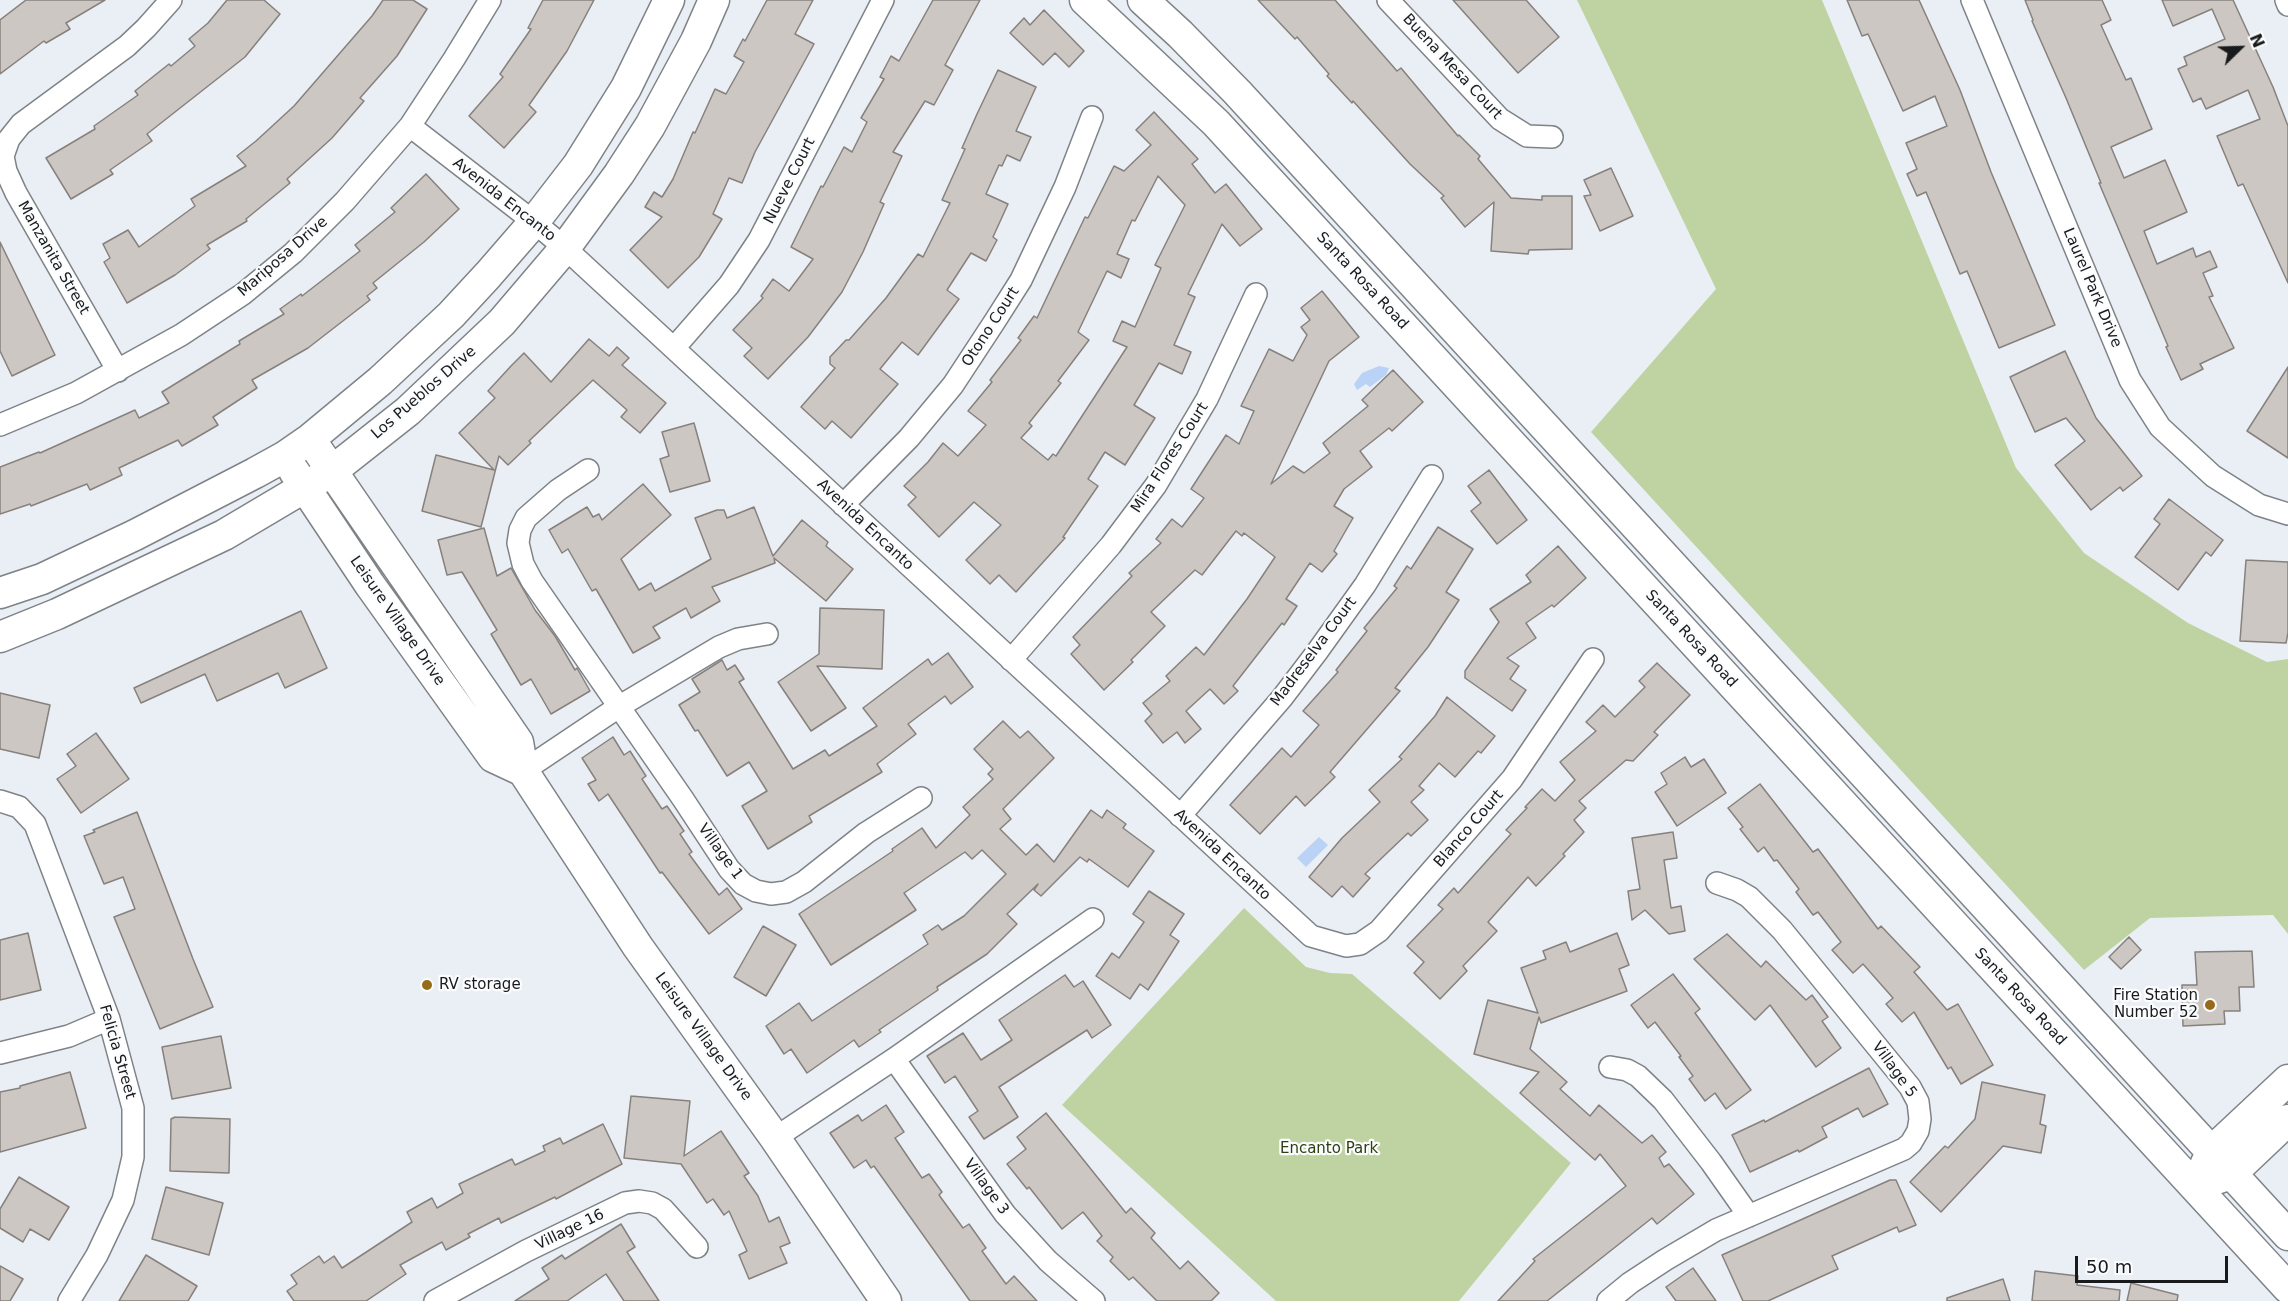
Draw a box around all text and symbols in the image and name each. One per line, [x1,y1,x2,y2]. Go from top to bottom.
street label: Buena Mesa Court [1398,11,1506,123]
north arrow [2210,18,2270,78]
text: N [2246,31,2268,51]
street label: Nueve Court [761,135,819,227]
street label: Avenida Encanto [449,154,559,246]
street label: Manzanita Street [13,198,93,318]
street label: Mariposa Drive [234,213,332,301]
street label: Laurel Park Drive [2059,225,2125,351]
street label: Santa Rosa Road [1312,229,1412,333]
street label: Otono Court [959,284,1023,370]
street label: Los Pueblos Drive [368,343,480,443]
street label: Mira Flores Court [1128,399,1212,517]
street label: Avenida Encanto [813,476,917,574]
street label: Leisure Village Drive [346,553,448,689]
street label: Santa Rosa Road [1641,587,1741,691]
street label: Madreselva Court [1267,594,1361,710]
street label: Blanco Court [1431,787,1507,871]
street label: Avenida Encanto [1170,806,1274,904]
street label: Village 1 [694,821,746,883]
street label: Santa Rosa Road [1970,945,2070,1049]
street label: Leisure Village Drive [651,970,755,1104]
place label: RV storage [439,976,521,994]
marker: RV storage [420,978,434,992]
place label: Fire Station Number 52 [2113,987,2198,1022]
marker: Fire Station Number 52 [2203,998,2217,1012]
street label: Felicia Street [95,1003,139,1101]
street label: Village 5 [1868,1039,1920,1101]
park label: Encanto Park [1280,1140,1378,1158]
street label: Village 3 [960,1156,1012,1218]
street label: Village 16 [533,1206,607,1254]
scale bar [2078,1244,2231,1282]
text: 50 m [2086,1256,2132,1277]

